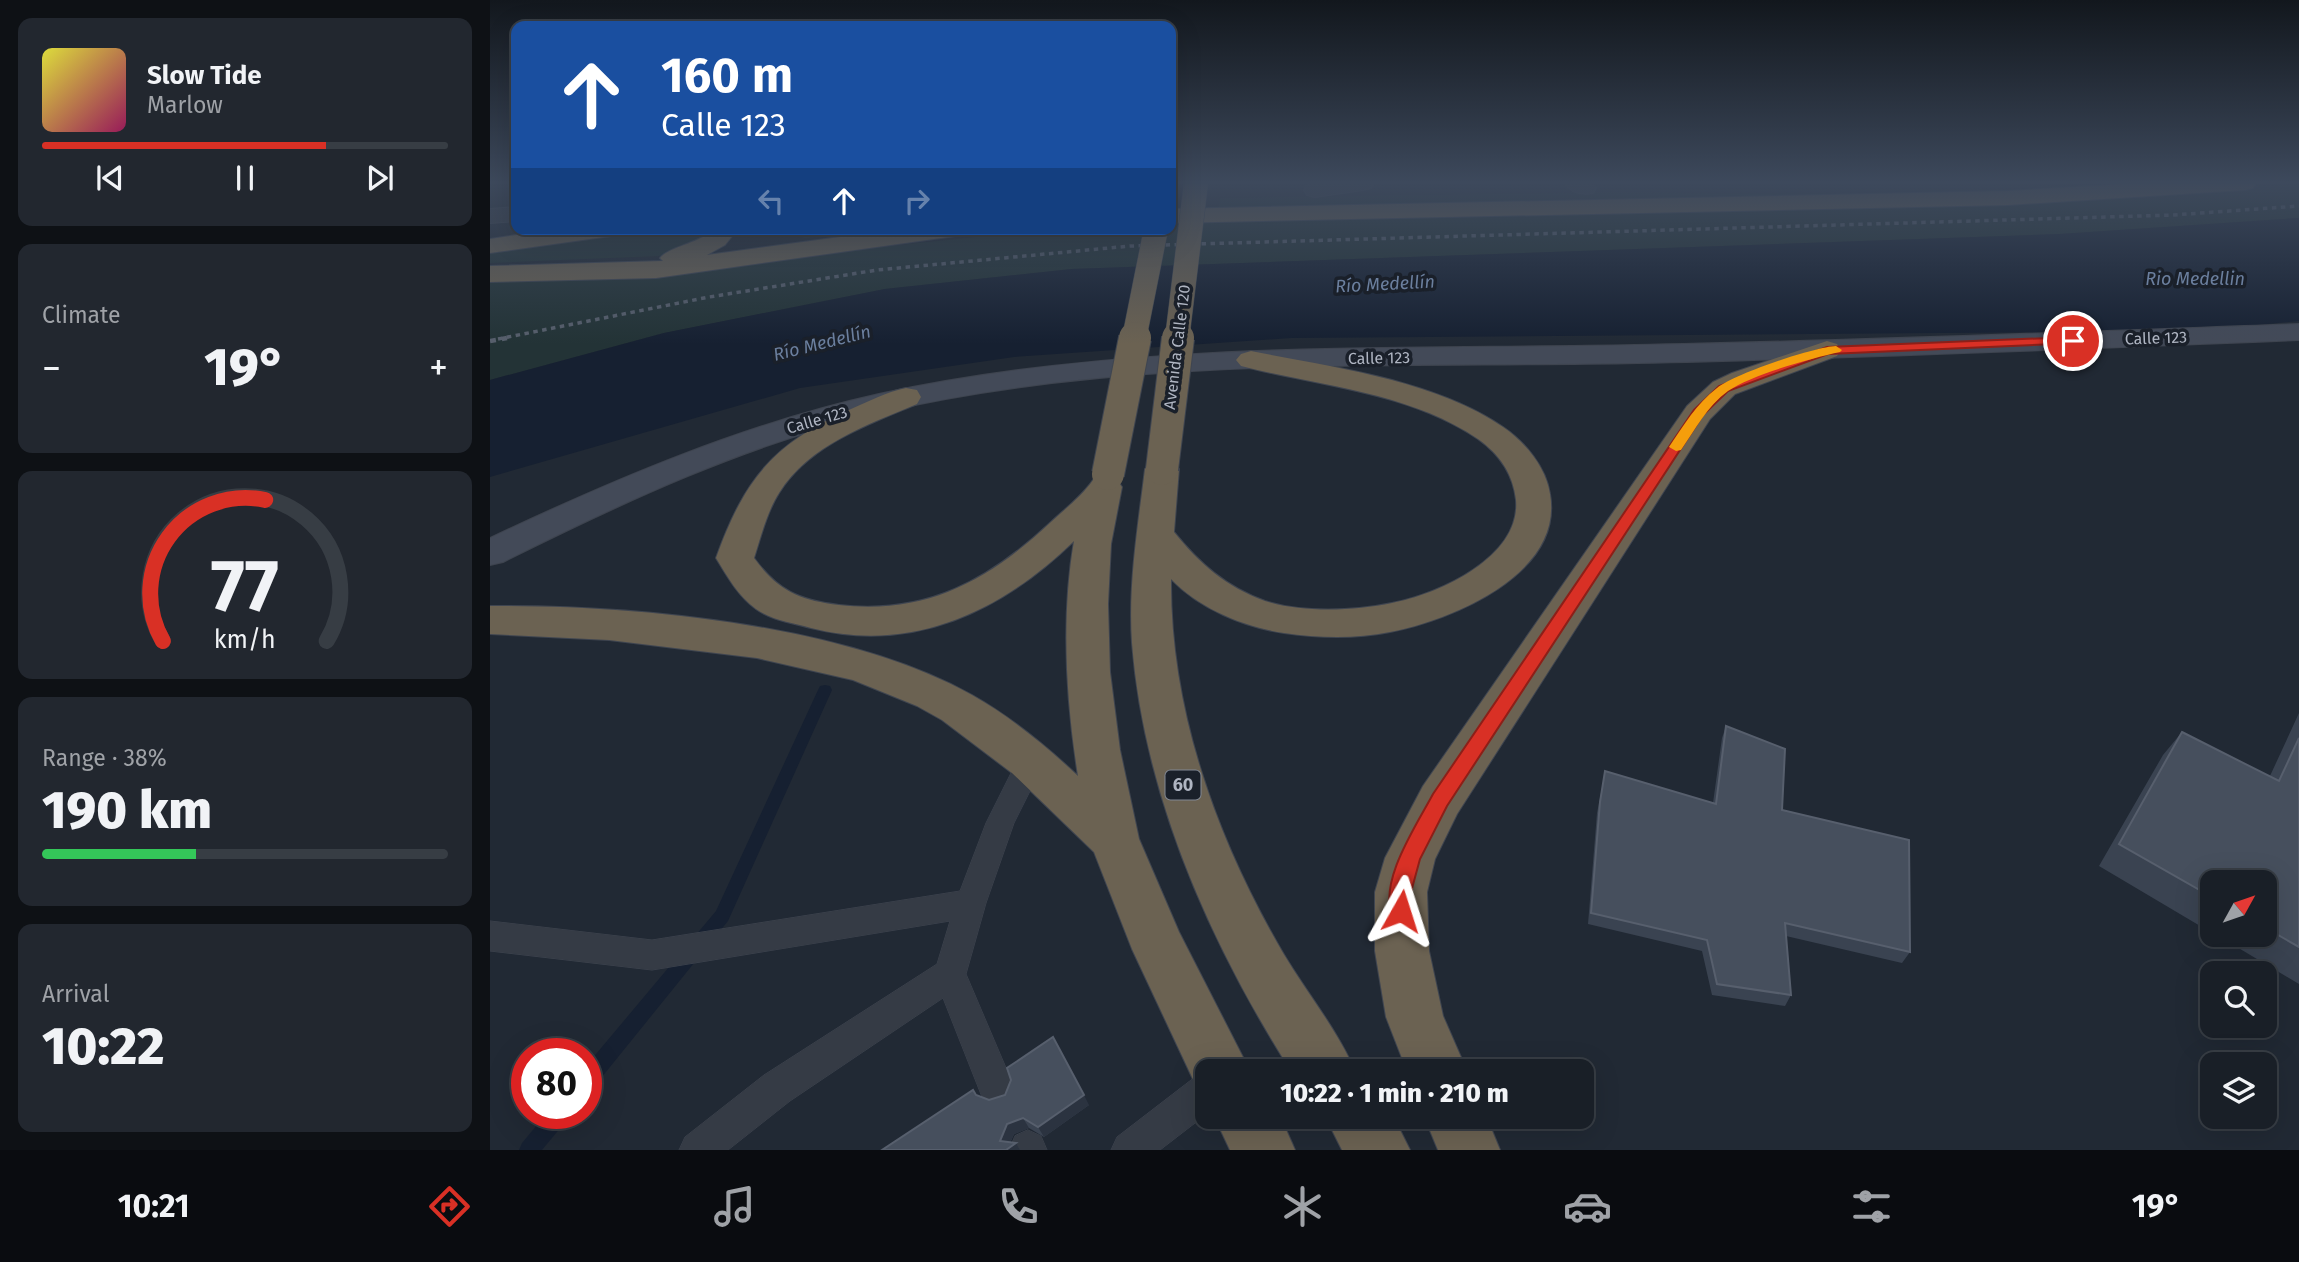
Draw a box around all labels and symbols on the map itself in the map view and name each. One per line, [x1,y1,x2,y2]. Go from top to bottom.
water label: Rio Medellin [2145,268,2245,290]
water label: Río Medellín [1335,270,1435,298]
street label: Avenida Calle 120 [1160,284,1194,410]
pin [2043,311,2103,371]
water label: Río Medellín [771,320,873,366]
street label: Calle 123 [2125,327,2188,349]
street label: Calle 123 [1348,348,1410,368]
street label: Calle 123 [784,402,850,438]
road number: 60 [1166,770,1200,800]
north arrow [2200,870,2277,947]
position arrow [1364,874,1438,948]
speed limit sign: 80 [511,1038,602,1129]

